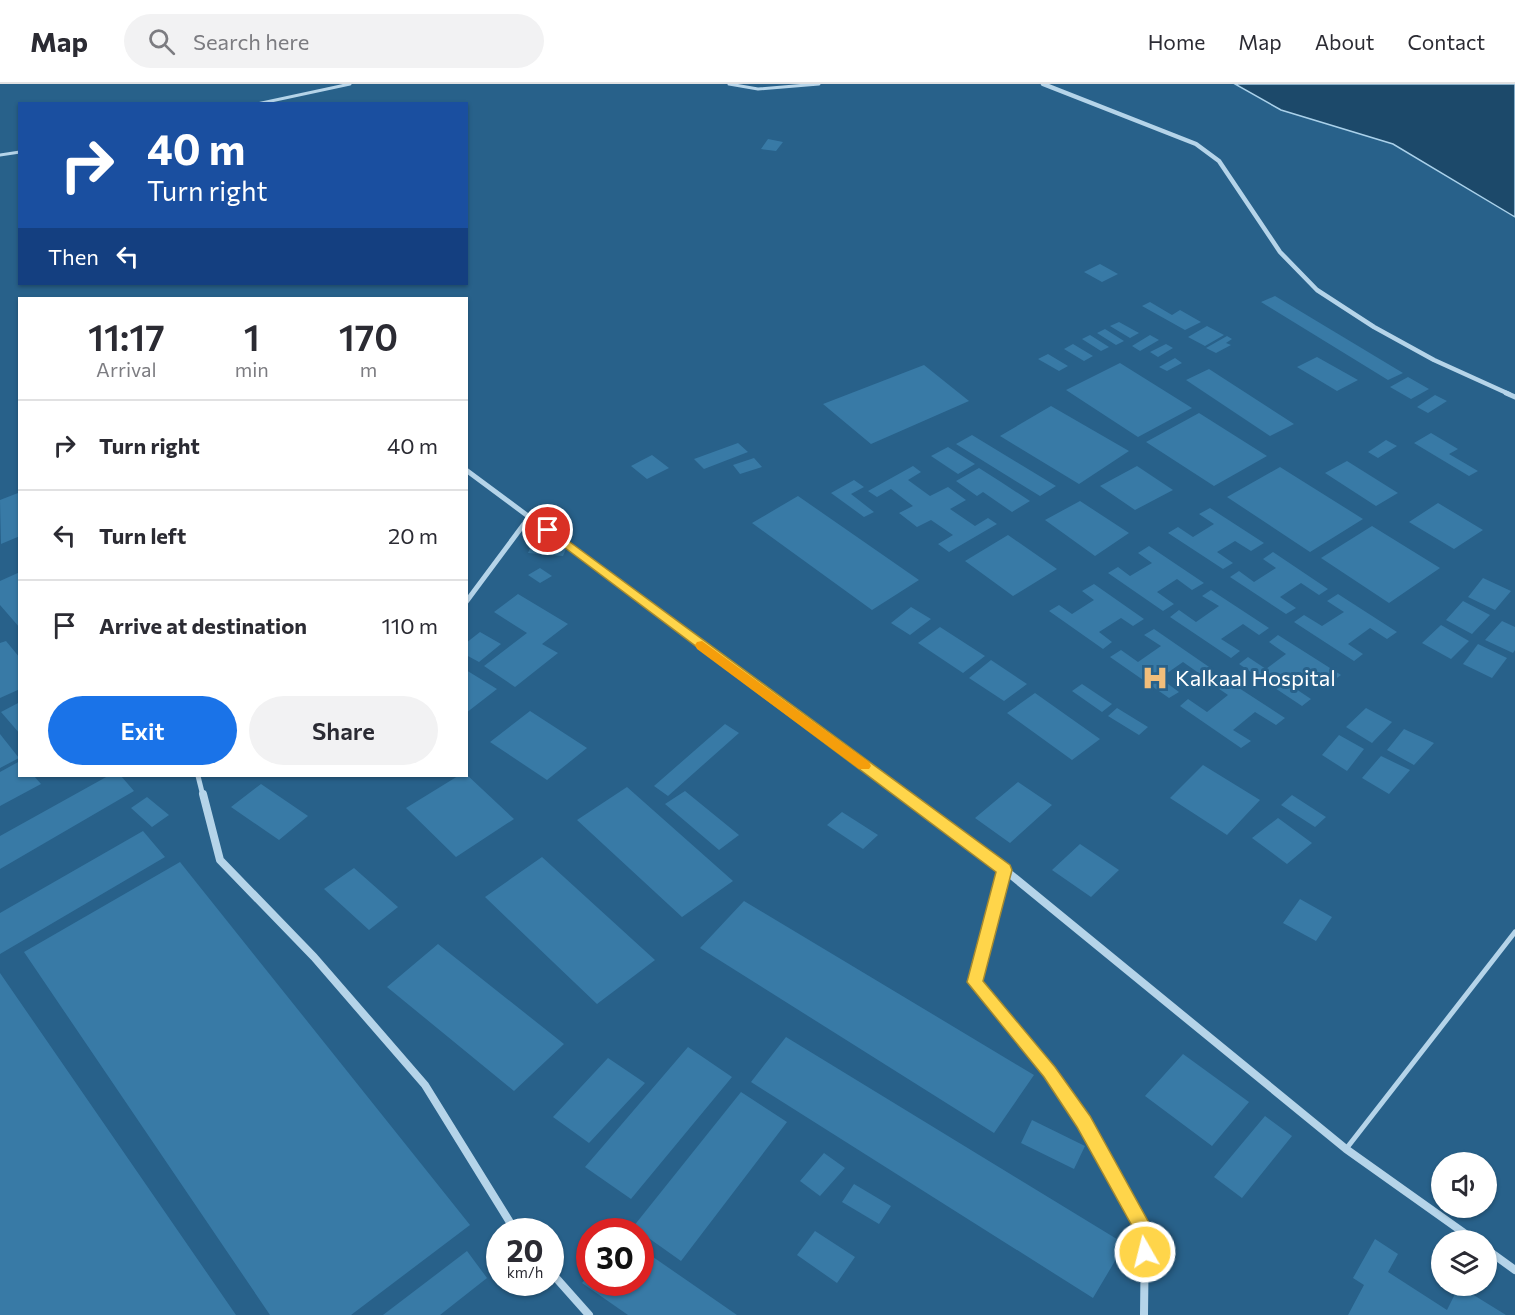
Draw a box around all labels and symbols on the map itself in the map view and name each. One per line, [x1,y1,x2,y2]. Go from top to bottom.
pin [522,504,573,555]
hospital icon: Kalkaal Hospital [1140,663,1170,693]
place label: Kalkaal Hospital [1175,664,1336,691]
speed limit sign: 30 [576,1218,654,1296]
position arrow [1113,1220,1177,1284]

